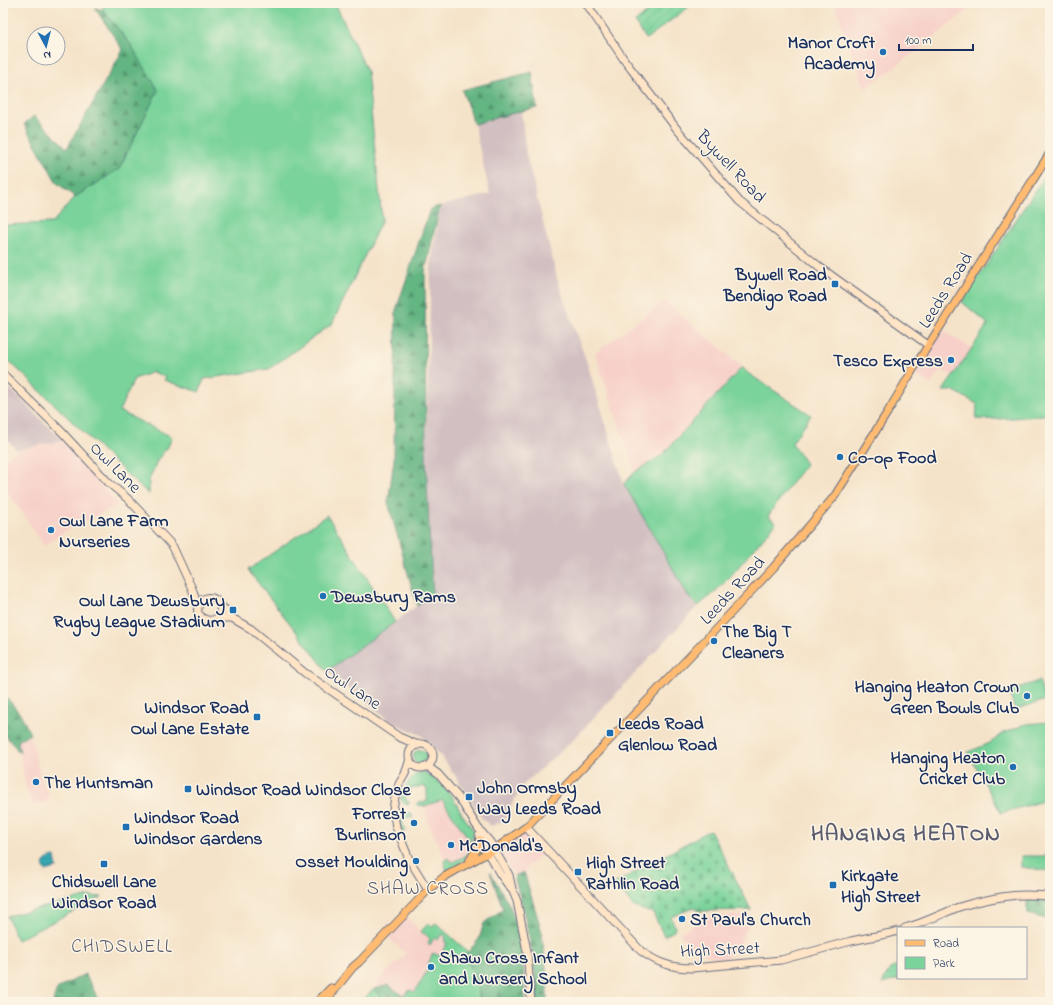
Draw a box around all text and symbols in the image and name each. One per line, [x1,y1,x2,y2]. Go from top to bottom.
north arrow [26,26,66,66]
scale bar [899,26,973,52]
place label: Manor Croft Academy [788,31,876,79]
text: 100 m [905,32,932,50]
text: N [42,47,52,63]
marker: Manor Croft Academy [878,47,888,57]
street label: Bywell Road [689,124,771,210]
street label: Leeds Road [913,248,980,334]
place label: Bywell Road Bendigo Road [722,263,828,311]
marker: Bywell Road Bendigo Road [830,279,840,289]
place label: Tesco Express [833,349,943,375]
marker: Tesco Express [946,355,956,365]
street label: Owl Lane [83,437,147,501]
place label: Co-op Food [848,446,937,472]
marker: Co-op Food [835,452,845,462]
place label: Owl Lane Farm Nurseries [59,509,169,556]
marker: Owl Lane Farm Nurseries [46,525,56,535]
street label: Leeds Road [695,551,772,632]
place label: Dewsbury Rams [330,585,456,612]
place label: Owl Lane Dewsbury Rugby League Stadium [53,589,225,637]
marker: Dewsbury Rams [318,591,328,601]
marker: Owl Lane Dewsbury Rugby League Stadium [228,605,238,615]
place label: The Big T Cleaners [722,620,792,667]
marker: The Big T Cleaners [709,636,719,646]
street label: Owl Lane [318,660,387,718]
place label: Hanging Heaton Crown Green Bowls Club [855,675,1019,722]
marker: Hanging Heaton Crown Green Bowls Club [1022,691,1032,701]
place label: Windsor Road Owl Lane Estate [130,696,250,743]
marker: Windsor Road Owl Lane Estate [252,712,262,722]
place label: Leeds Road Glenlow Road [618,712,718,759]
marker: Leeds Road Glenlow Road [605,728,615,738]
place label: Hanging Heaton Cricket Club [891,746,1005,793]
marker: Hanging Heaton Cricket Club [1008,762,1018,772]
place label: The Huntsman [44,771,153,797]
place label: John Ormsby Way Leeds Road [477,776,602,824]
marker: The Huntsman [31,777,41,787]
place label: Windsor Road Windsor Close [196,778,411,804]
marker: Windsor Road Windsor Close [183,784,193,794]
marker: John Ormsby Way Leeds Road [464,792,474,802]
place label: Forrest Burlinson [335,802,407,849]
place label: Windsor Road Windsor Gardens [134,806,262,853]
marker: Forrest Burlinson [409,818,419,828]
district label: HANGING HEATON [811,819,1001,851]
marker: Windsor Road Windsor Gardens [121,822,131,832]
place label: McDonald's [459,834,543,860]
marker: McDonald's [446,840,456,850]
place label: Osset Moulding [295,850,408,877]
place label: High Street Rathlin Road [586,851,680,898]
marker: Osset Moulding [411,856,421,866]
marker: Chidswell Lane Windsor Road [99,859,109,869]
place label: Kirkgate High Street [841,864,921,912]
marker: High Street Rathlin Road [573,867,583,877]
place label: Chidswell Lane Windsor Road [52,870,157,917]
district label: SHAW CROSS [367,876,489,903]
marker: Kirkgate High Street [828,880,838,890]
place label: St Paul's Church [690,908,811,934]
marker: St Paul's Church [677,914,687,924]
legend [897,927,1027,979]
district label: CHIDSWELL [71,934,173,961]
text: Road [933,935,959,953]
street label: High Street [680,936,761,967]
place label: Shaw Cross Infant and Nursery School [439,946,587,994]
text: Park [933,955,955,973]
marker: Shaw Cross Infant and Nursery School [426,962,436,972]

